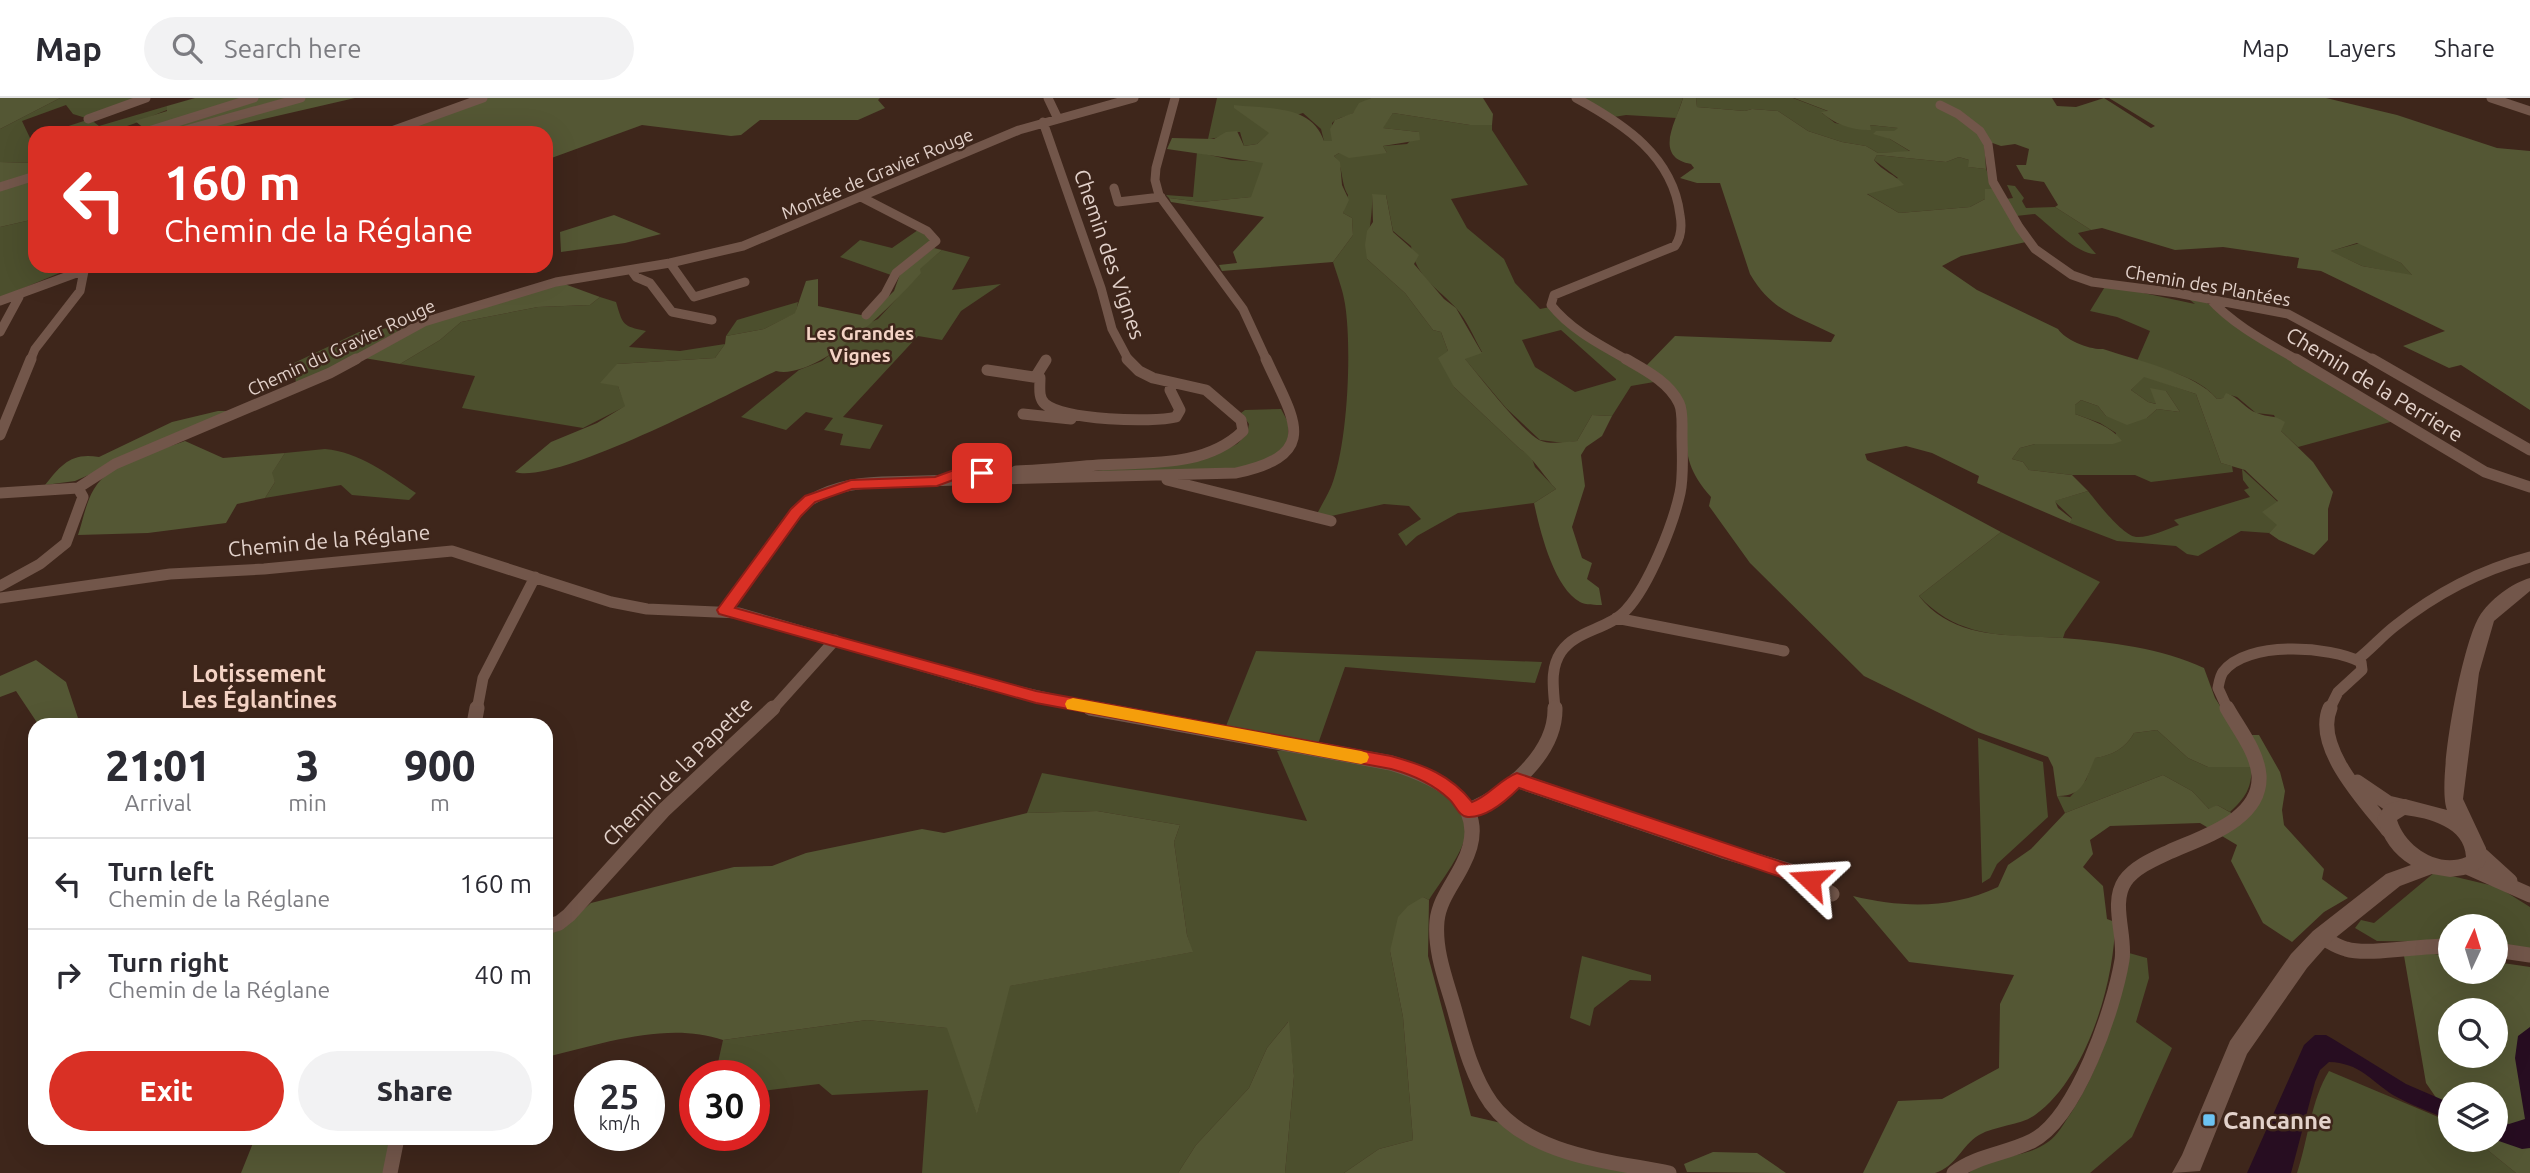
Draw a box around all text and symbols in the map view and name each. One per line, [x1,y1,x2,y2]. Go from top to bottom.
search box [144,17,634,80]
icon: search [168,29,206,67]
text: Map [35,30,102,67]
text: Search here [224,34,362,63]
text: Map [2242,35,2289,62]
text: Layers [2327,35,2396,62]
text: Share [2434,35,2495,62]
street label: Montée de Gravier Rouge [778,123,976,223]
icon: left [49,154,140,245]
text: 160 m [164,154,301,209]
street label: Chemin des Vignes [1070,166,1150,342]
text: Chemin de la Réglane [164,212,473,248]
street label: Chemin des Plantées [2124,261,2293,309]
street label: Chemin du Gravier Rouge [244,295,438,399]
district label: Les Grandes Vignes [806,322,914,366]
street label: Chemin de la Perriere [2282,322,2468,446]
pin [952,443,1012,503]
icon: arrive [963,454,1001,492]
street label: Chemin de la Réglane [227,519,431,561]
district label: Lotissement Les Églantines [181,661,337,712]
street label: Chemin de la Papette [597,691,757,851]
text: 21:01 [106,742,211,789]
text: 3 [296,742,319,789]
text: 900 [404,742,475,789]
text: Arrival [125,790,192,815]
text: min [288,790,327,815]
text: m [430,790,450,815]
position arrow [1773,843,1847,917]
text: Turn left [108,857,214,886]
icon: left [49,865,87,903]
text: 160 m [460,869,532,898]
text: Chemin de la Réglane [108,886,330,911]
north arrow [2438,914,2508,984]
map controls [2438,914,2508,1152]
text: Turn right [108,948,229,977]
icon: right [49,956,87,994]
text: 40 m [474,960,532,989]
text: Chemin de la Réglane [108,977,330,1002]
button: search [2438,998,2508,1068]
button: Exit [49,1051,284,1131]
button: Share [298,1051,532,1131]
speed limit sign: 30 [679,1060,770,1151]
text: 25 [600,1076,639,1116]
button: layers [2438,1082,2508,1152]
place label: Cancanne [2223,1107,2332,1134]
marker: Cancanne [2201,1112,2217,1128]
text: km/h [599,1113,640,1133]

